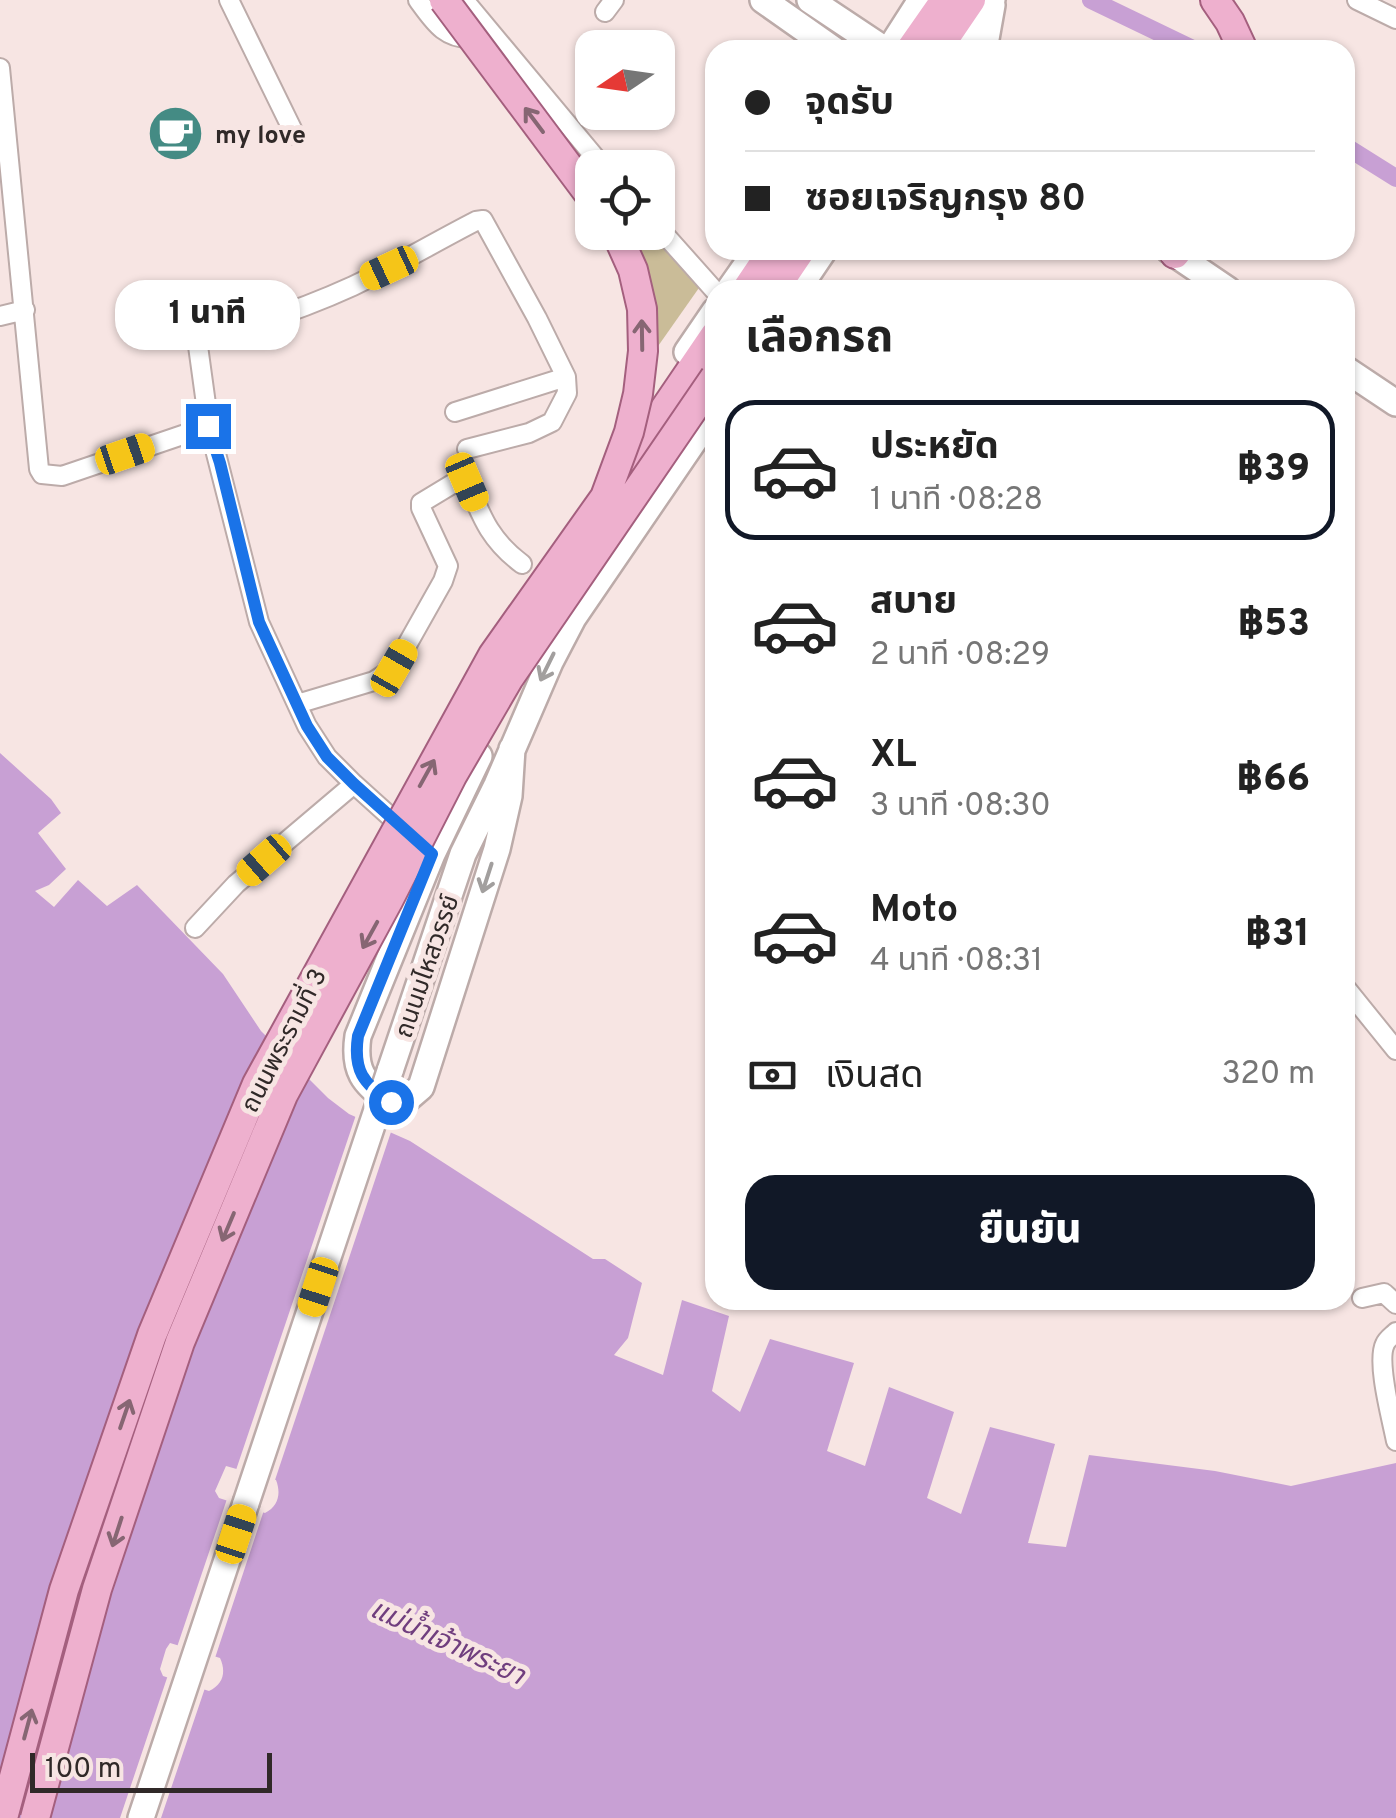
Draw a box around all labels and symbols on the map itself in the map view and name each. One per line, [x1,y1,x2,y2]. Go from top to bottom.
north arrow [575,30,675,130]
cafe icon: my love [146,104,206,164]
one-way arrow [523,107,544,134]
place label: my love [215,121,306,153]
car [355,242,423,294]
callout: 1 นาที [116,281,300,351]
one-way arrow [633,320,652,352]
route end [186,404,231,449]
car [92,430,158,478]
car [441,449,493,515]
car [366,635,422,701]
one-way arrow [537,652,556,682]
one-way arrow [418,759,438,788]
car [232,829,296,891]
one-way arrow [477,862,495,893]
street label: ถนนมไหสวรรย์ [389,891,468,1043]
one-way arrow [359,920,379,949]
street label: ถนนพระรามที่ 3 [232,962,336,1119]
route start [369,1080,414,1125]
one-way arrow [218,1211,236,1242]
car [294,1254,342,1320]
one-way arrow [117,1398,135,1430]
car [212,1501,260,1567]
one-way arrow [106,1516,124,1547]
water label: แม่น้ำเจ้าพระยา [364,1589,533,1696]
one-way arrow [20,1709,39,1740]
scale bar [30,1748,272,1792]

